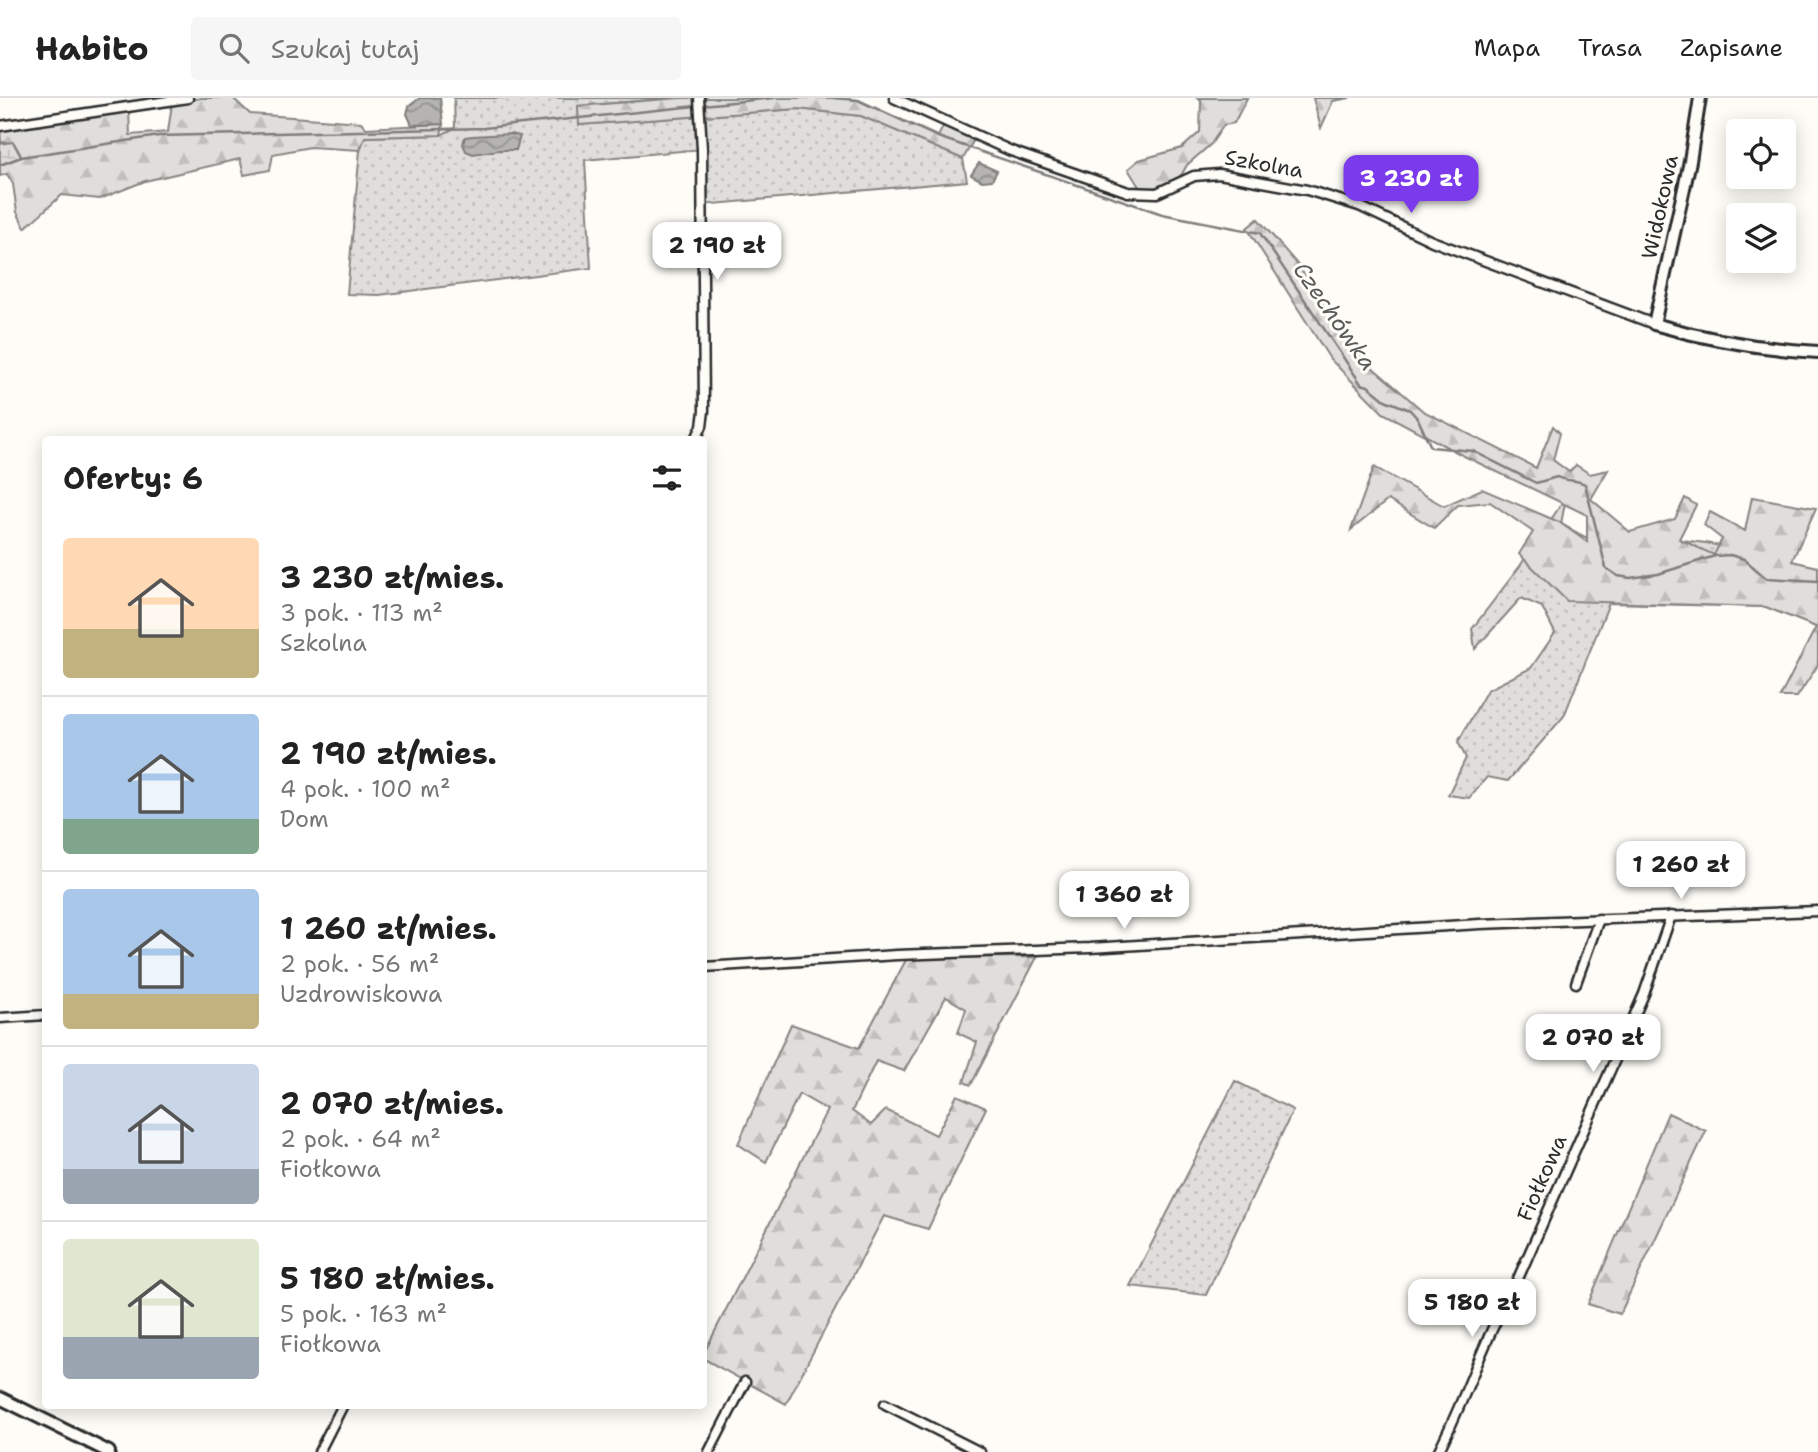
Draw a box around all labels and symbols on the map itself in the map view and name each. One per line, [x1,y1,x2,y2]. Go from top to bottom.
street label: Szkolna [1223,143,1305,185]
street label: Widokowa [1635,152,1685,262]
pin: 3 230 zł [1339,156,1483,215]
pin: 2 190 zł [645,222,789,282]
water label: Czechówka [1287,256,1383,376]
pin: 1 260 zł [1609,842,1753,901]
pin: 1 360 zł [1052,872,1196,931]
pin: 2 070 zł [1521,1014,1665,1074]
street label: Fiołkowa [1511,1130,1573,1226]
pin: 5 180 zł [1400,1280,1544,1339]

